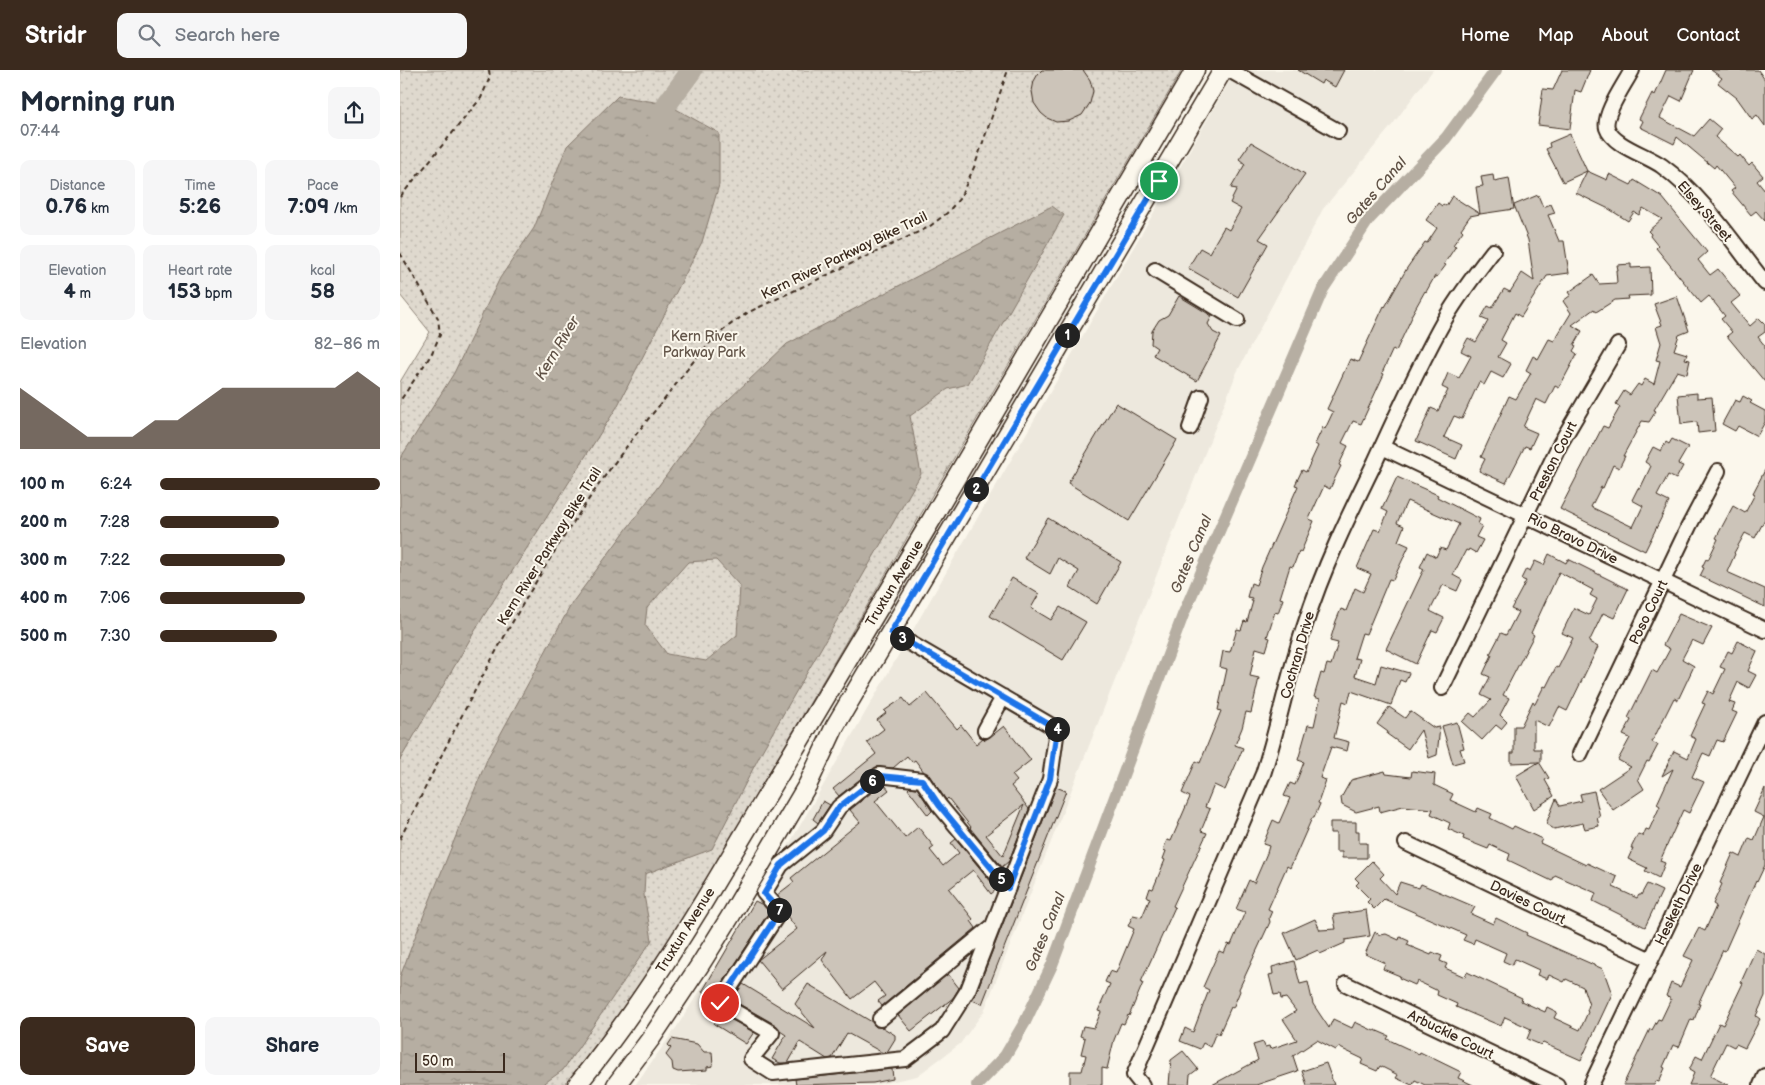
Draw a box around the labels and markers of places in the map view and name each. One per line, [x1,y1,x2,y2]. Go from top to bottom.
pin [1138,160,1180,202]
pin: 1 [1054,322,1080,348]
pin: 2 [964,476,988,502]
pin: 3 [890,626,914,650]
pin: 4 [1044,716,1070,742]
pin: 6 [860,768,884,794]
pin: 5 [988,866,1014,892]
pin: 7 [766,898,792,922]
pin [699,982,741,1024]

